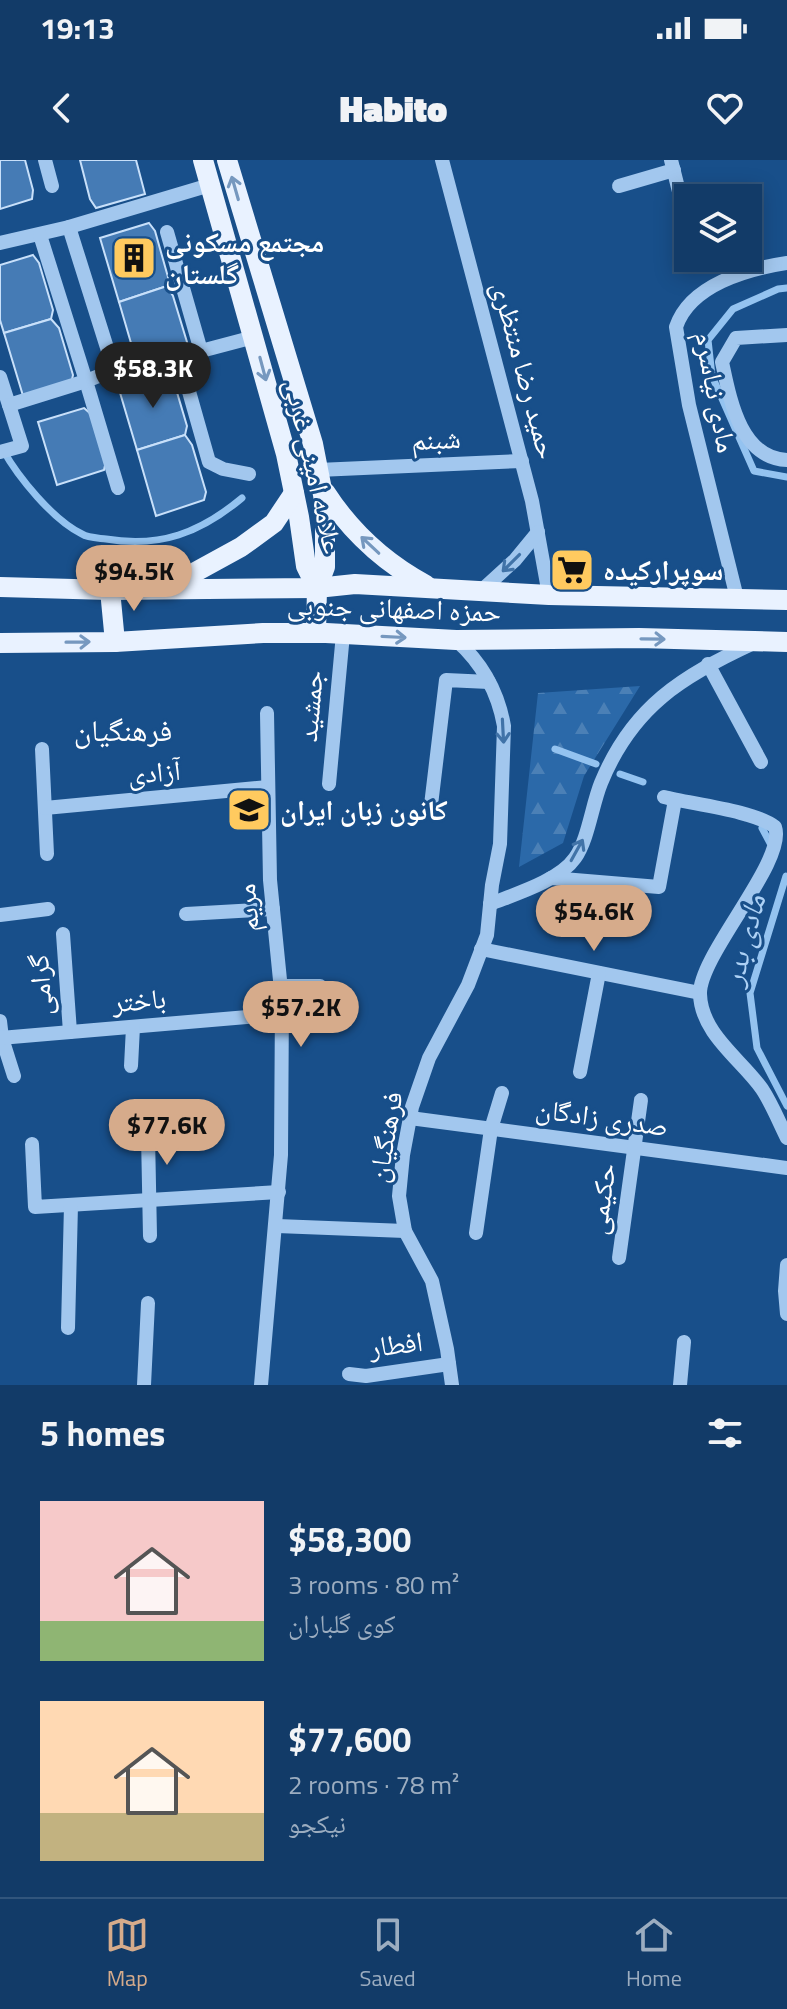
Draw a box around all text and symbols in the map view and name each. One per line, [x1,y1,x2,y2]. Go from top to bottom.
text: 19:13 [40,5,115,51]
text: Habito [340,81,447,136]
icon: back [40,86,84,130]
icon: heart [703,86,747,130]
one-way arrow [227,176,241,201]
map controls [674,184,762,272]
button: layers [674,184,762,272]
place label: مجتمع مسکونی گلستان [165,220,324,295]
building icon: مجتمع مسکونی گلستان [110,234,158,282]
street label: حمید رضا منتظری [481,276,570,463]
street label: مادی نیاسرم [684,327,749,456]
pin: $58.3K [88,342,218,410]
text: $58.3K [113,348,193,387]
one-way arrow [257,356,272,382]
street label: علامه امینی غربی [273,374,355,558]
street label: شبنم [410,416,462,461]
one-way arrow [360,535,380,554]
pin: $94.5K [69,545,199,613]
supermarket icon: سوپرارکیده [548,546,596,594]
place label: سوپرارکیده [603,548,723,591]
text: $94.5K [94,551,174,590]
one-way arrow [502,553,521,572]
street label: حمزه اصفهانی جنوبی [286,582,502,633]
one-way arrow [380,629,407,644]
one-way arrow [639,631,666,646]
one-way arrow [64,634,91,650]
street label: جمشید [285,669,334,743]
district label: فرهنگیان [74,707,172,753]
one-way arrow [496,717,511,744]
street label: آزادی [126,748,183,795]
school or university icon: کانون زبان ایران [225,786,273,834]
place label: کانون زبان ایران [280,788,448,831]
one-way arrow [570,839,586,862]
street label: مریم [223,882,270,934]
pin: $54.6K [529,885,659,953]
water label: مادی بدر [708,889,777,992]
text: $54.6K [554,891,634,930]
street label: گرامی [16,952,63,1017]
street label: باختر [109,976,168,1023]
pin: $57.2K [236,981,366,1049]
text: $57.2K [261,987,341,1026]
street label: صدری زادگان [533,1086,671,1147]
street label: فرهنگیان [355,1088,414,1186]
pin: $77.6K [102,1099,232,1167]
text: $77.6K [127,1105,207,1144]
street label: حکیمی [574,1161,627,1237]
street label: افطار [366,1319,425,1368]
text: 5 homes [40,1407,165,1459]
icon: filters [703,1411,747,1455]
text: $58,300 [288,1513,411,1565]
icon: home [104,1533,200,1629]
text: 3 rooms · 80 m² [288,1565,459,1604]
text: کوی گلباران [288,1604,396,1643]
text: $77,600 [288,1713,411,1765]
icon: home [104,1733,200,1829]
text: 2 rooms · 78 m² [288,1765,459,1804]
text: نیکجو [288,1804,346,1843]
tab: Map [105,1913,149,1995]
tab: Saved [360,1913,416,1995]
tab: Home [626,1913,682,1995]

